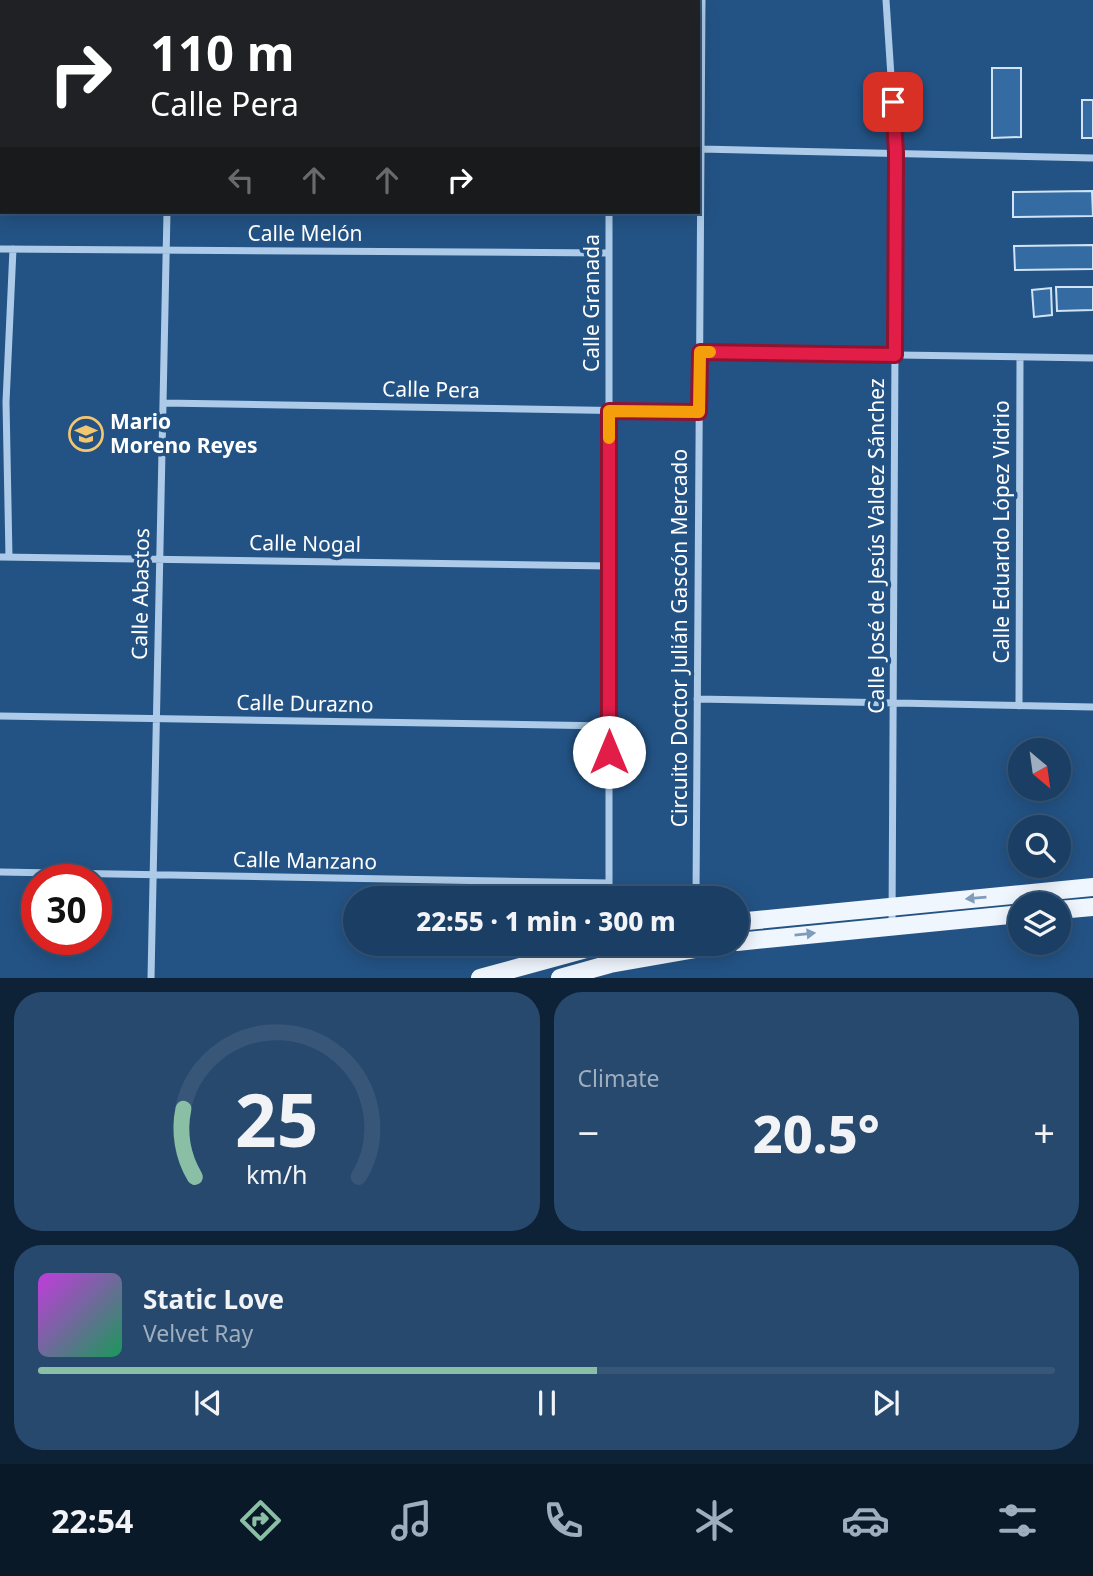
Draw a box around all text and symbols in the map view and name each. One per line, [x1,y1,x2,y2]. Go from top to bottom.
text: 110 m [150,19,295,85]
icon: right [35,28,126,119]
pin [863,72,923,132]
text: Calle Pera [150,82,299,125]
icon: arrive [874,83,912,121]
icon: left [222,161,260,199]
icon: ahead [295,161,333,199]
icon: ahead [368,161,406,199]
icon: right [441,161,479,199]
street label: Calle Melón [247,219,363,247]
street label: Calle Granada [577,234,605,372]
street label: Calle Pera [382,374,480,404]
street label: Calle José de Jesús Valdez Sánchez [862,378,890,714]
street label: Calle Eduardo López Vidrio [987,400,1015,664]
place label: Mario Moreno Reyes [110,407,258,459]
school or university icon: Mario Moreno Reyes [67,415,105,453]
street label: Circuito Doctor Julián Gascón Mercado [665,449,693,827]
street label: Calle Abastos [125,528,155,660]
street label: Calle Nogal [249,528,361,558]
street label: Calle Durazno [236,688,374,718]
position arrow [572,715,646,789]
north arrow [1008,738,1071,802]
map controls [1008,738,1071,955]
button: search [1008,815,1071,878]
street label: Calle Manzano [233,845,377,875]
speed limit sign: 30 [21,864,112,955]
button: layers [1008,892,1071,955]
one-way arrow [965,893,987,904]
text: 22:55 · 1 min · 300 m [416,903,676,939]
one-way arrow [794,928,816,939]
text: Climate [578,1062,660,1094]
text: 25 [235,1070,318,1169]
text: 20.5° [753,1097,880,1168]
text: − [578,1106,599,1158]
text: + [1033,1106,1055,1158]
text: km/h [246,1157,308,1191]
text: Static Love [143,1281,284,1317]
text: Velvet Ray [143,1317,253,1349]
icon: previous [189,1384,227,1422]
icon: pause [528,1384,566,1422]
icon: next [867,1384,905,1422]
icon: directions [236,1496,285,1545]
icon: music [387,1496,436,1545]
icon: phone [539,1496,588,1545]
icon: climate [690,1496,739,1545]
icon: car [841,1496,890,1545]
icon: filters [993,1496,1042,1545]
text: 22:54 [51,1499,133,1542]

